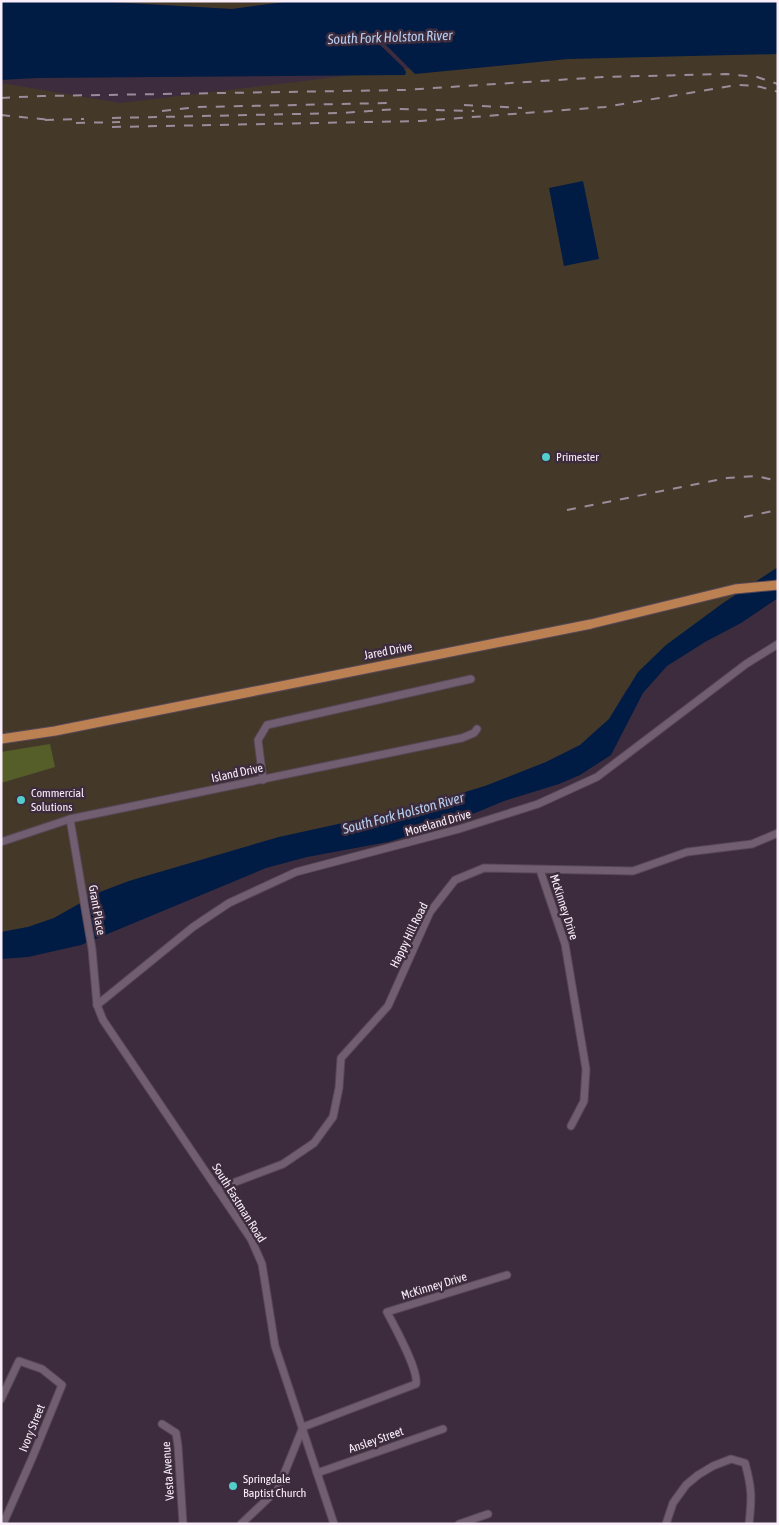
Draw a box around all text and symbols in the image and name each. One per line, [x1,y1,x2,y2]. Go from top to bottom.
water label: South Fork Holston River [326,27,454,47]
place label: Primester [556,450,599,464]
marker: Primester [540,451,552,463]
street label: Jared Drive [363,639,413,663]
street label: Island Drive [210,761,264,785]
place label: Commercial Solutions [31,786,85,814]
water label: South Fork Holston River [340,789,466,837]
marker: Commercial Solutions [15,794,27,806]
street label: Moreland Drive [403,807,473,839]
street label: McKinney Drive [547,873,581,941]
street label: Grant Place [86,884,108,936]
street label: Happy Hill Road [387,900,431,970]
street label: South Eastman Road [209,1161,269,1245]
street label: McKinney Drive [399,1269,469,1303]
street label: Ivory Street [16,1402,48,1454]
street label: Ansley Street [347,1424,406,1456]
street label: Vesta Avenue [159,1441,177,1501]
place label: Springdale Baptist Church [243,1472,306,1500]
marker: Springdale Baptist Church [227,1480,239,1492]

